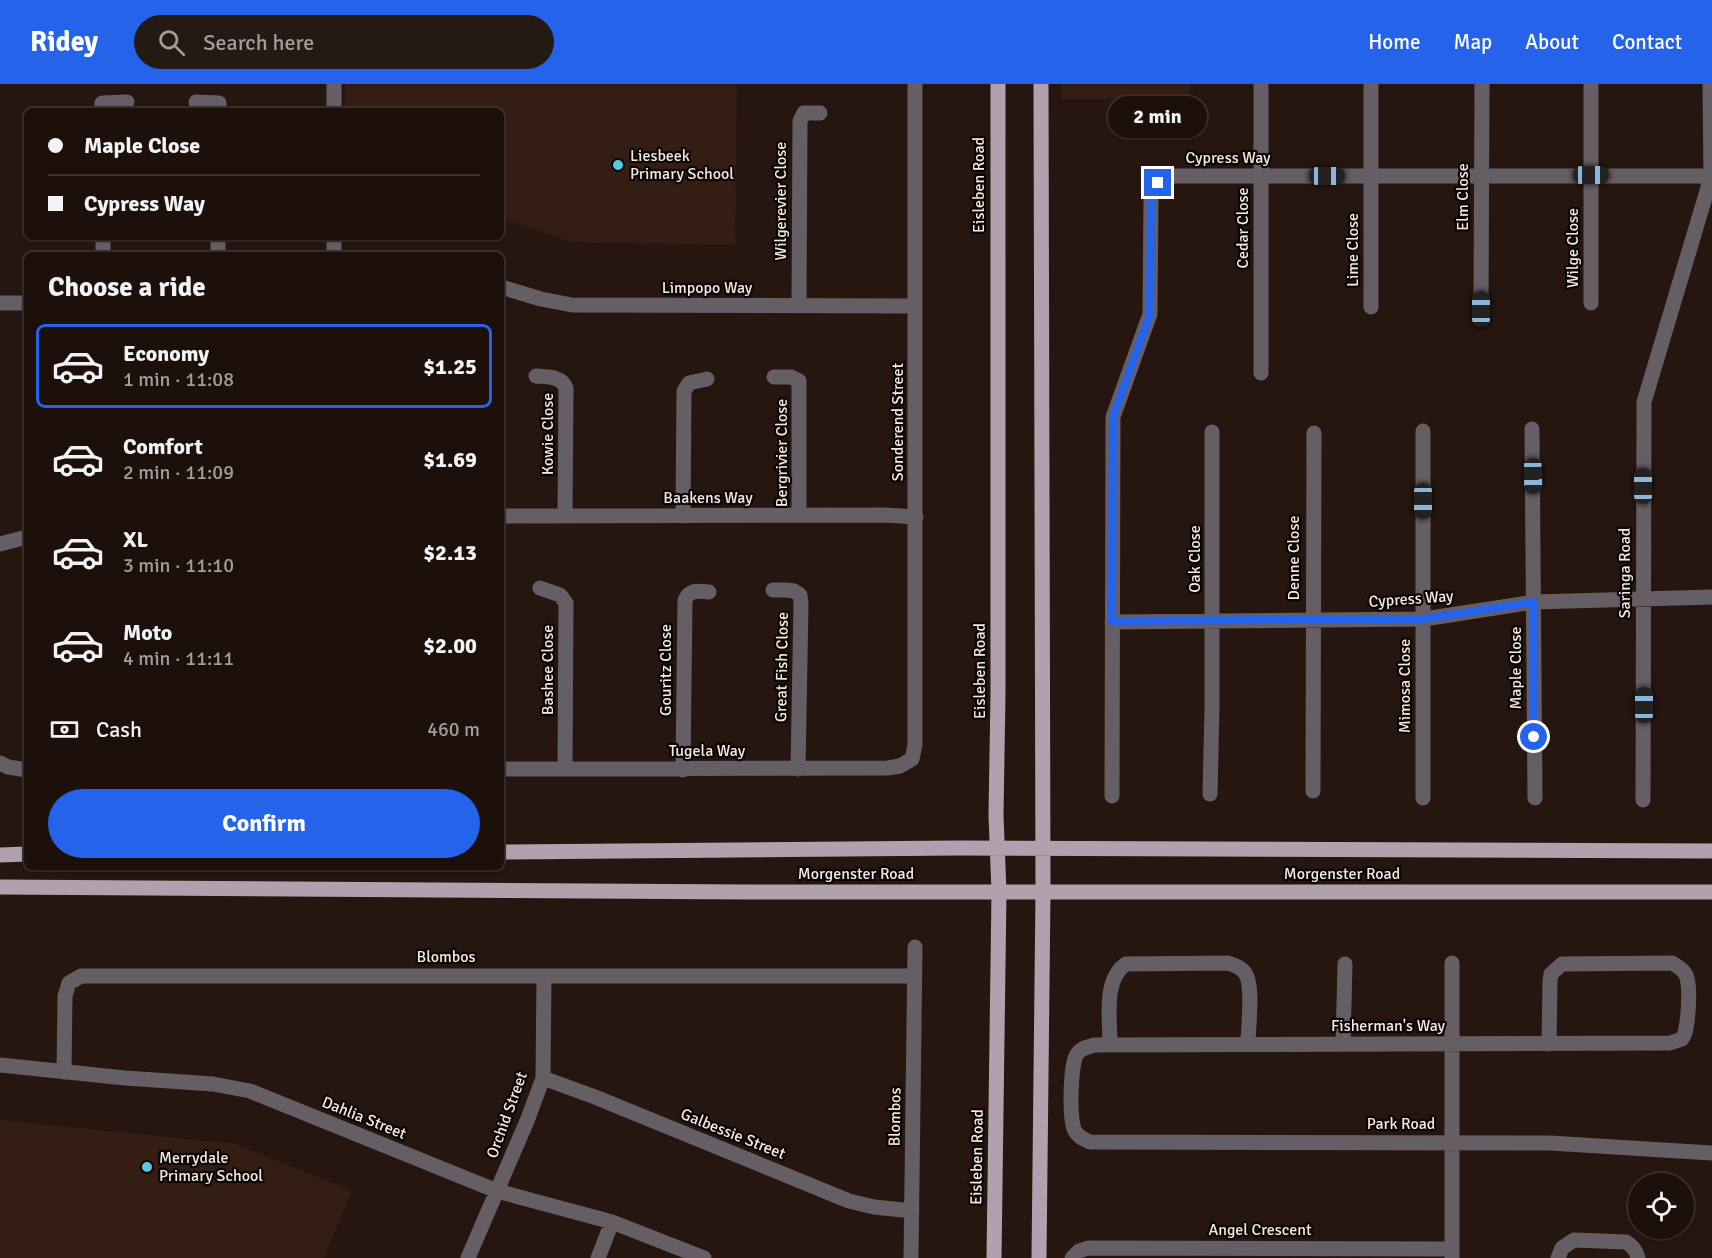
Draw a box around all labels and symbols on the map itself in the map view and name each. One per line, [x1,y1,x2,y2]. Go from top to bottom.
callout: 2 min [1108,96,1208,138]
street label: Eisleben Road [969,137,989,233]
street label: Wilgerevier Close [771,142,791,260]
place label: Liesbeek Primary School [630,146,734,184]
street label: Cypress Way [1185,148,1271,168]
marker: Liesbeek Primary School [611,158,625,172]
street label: Elm Close [1453,163,1473,231]
car [1573,166,1609,184]
car [1309,167,1345,185]
route end [1144,169,1171,196]
street label: Cedar Close [1233,187,1253,269]
street label: Wilge Close [1563,208,1583,288]
street label: Lime Close [1343,213,1363,287]
street label: Limpopo Way [662,278,753,298]
car [1472,291,1490,327]
street label: Sonderend Street [888,362,908,481]
street label: Kowie Close [538,393,558,475]
street label: Bergrivier Close [772,399,792,507]
car [1524,458,1542,494]
car [1634,468,1652,504]
car [1414,483,1432,519]
street label: Baakens Way [663,488,753,508]
street label: Denne Close [1284,516,1304,600]
street label: Oak Close [1185,525,1205,593]
street label: Saringa Road [1615,528,1635,618]
street label: Cypress Way [1368,586,1455,612]
street label: Great Fish Close [771,612,793,722]
street label: Eisleben Road [970,623,990,719]
street label: Gouritz Close [656,624,676,716]
street label: Bashee Close [538,625,558,715]
street label: Maple Close [1506,626,1526,710]
street label: Mimosa Close [1395,639,1415,733]
car [1635,687,1653,723]
route start [1520,723,1547,750]
street label: Tugela Way [669,741,746,761]
street label: Morgenster Road [798,864,914,884]
street label: Morgenster Road [1284,864,1400,884]
street label: Blombos [416,947,476,967]
street label: Fisherman's Way [1331,1016,1446,1036]
street label: Orchid Street [482,1069,532,1161]
street label: Blombos [884,1087,906,1147]
street label: Dahlia Street [319,1092,410,1144]
street label: Galbessie Street [678,1104,789,1164]
street label: Eisleben Road [966,1109,988,1205]
street label: Park Road [1367,1114,1435,1134]
place label: Merrydale Primary School [159,1148,263,1186]
marker: Merrydale Primary School [140,1160,154,1174]
street label: Angel Crescent [1208,1220,1312,1240]

